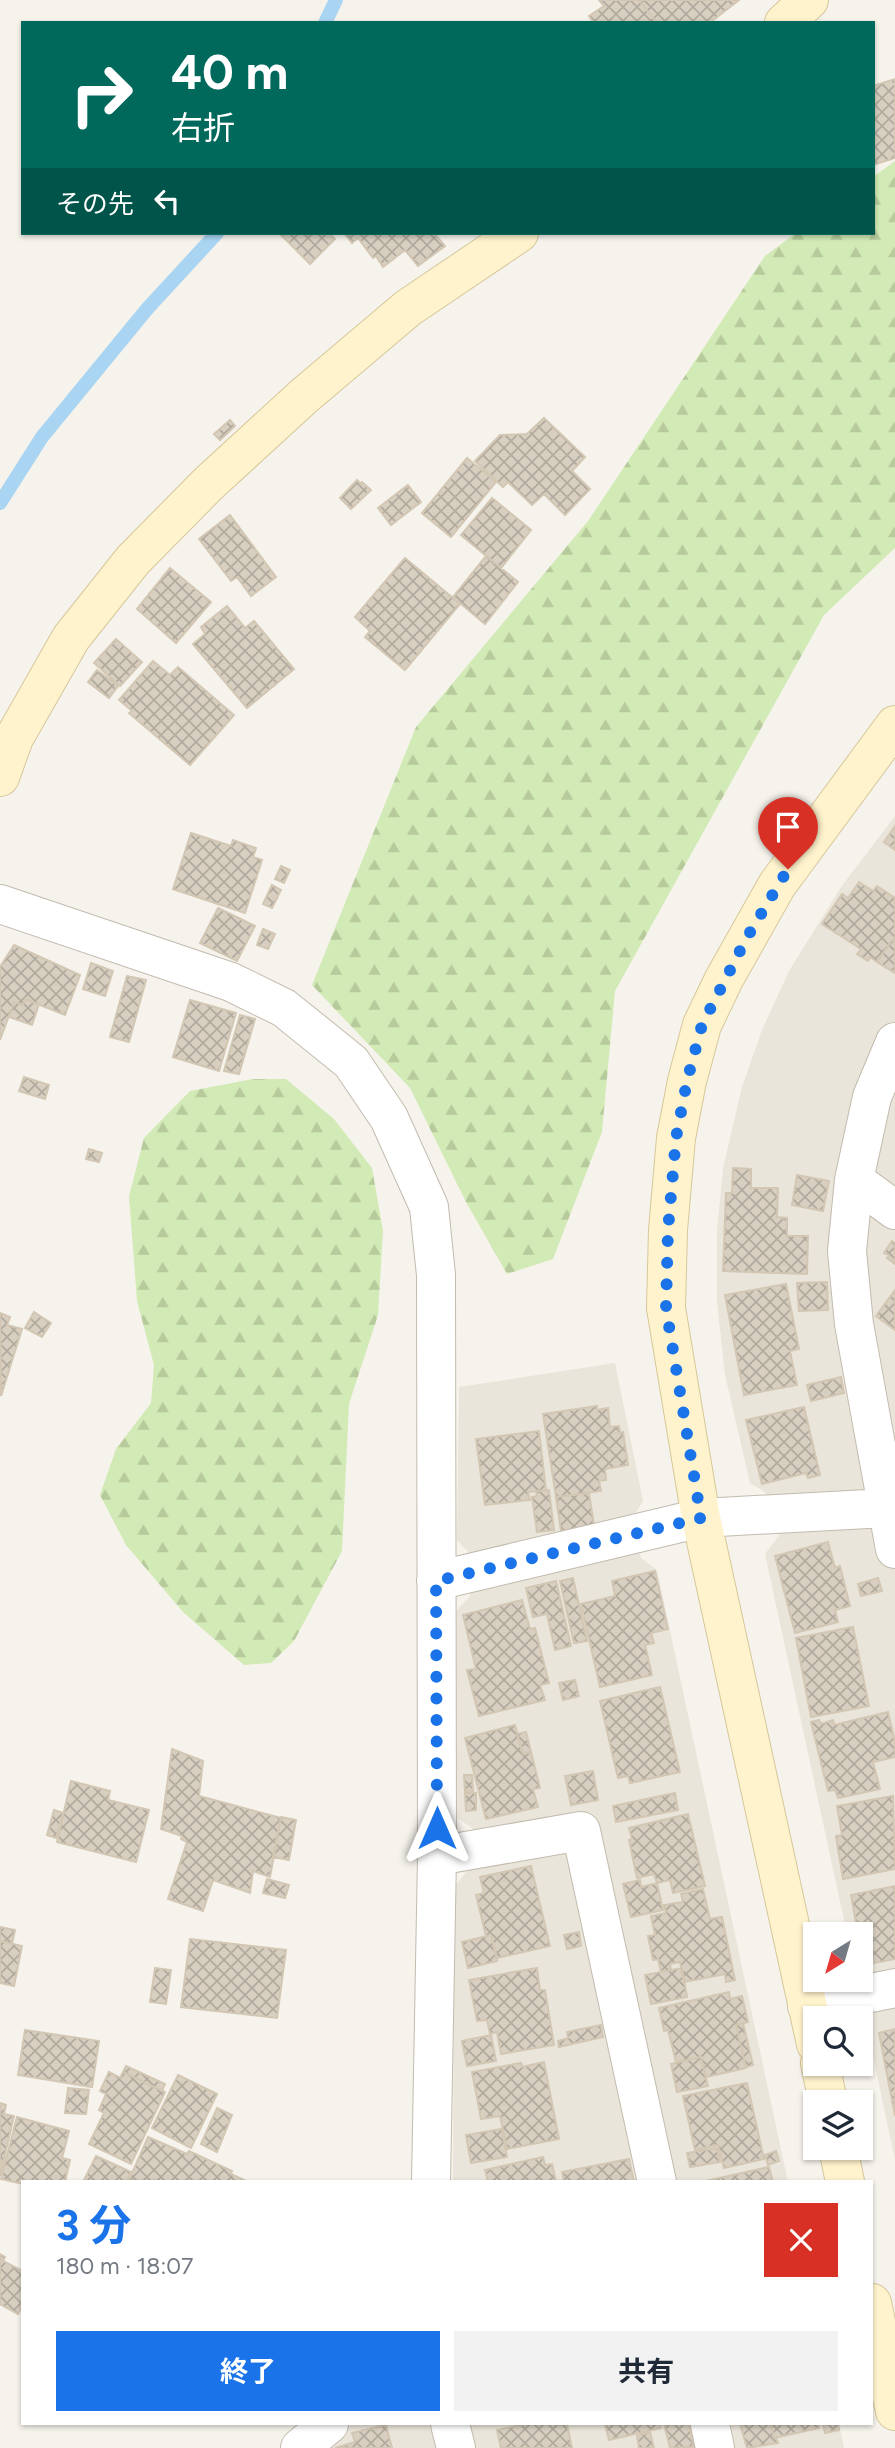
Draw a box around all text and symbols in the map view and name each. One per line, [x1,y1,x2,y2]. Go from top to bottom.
text: 40 m [171,42,288,101]
icon: right [56,49,147,140]
text: 右折 [171,109,235,147]
icon: left [148,182,186,220]
text: その先 [56,188,134,220]
pin [758,797,818,869]
icon: arrive [769,808,807,846]
position arrow [400,1791,474,1865]
north arrow [803,1922,873,1992]
map controls [803,1922,873,2160]
button: search [803,2006,873,2076]
button: layers [803,2090,873,2160]
text: 3 分 [56,2200,131,2251]
button: close [764,2203,838,2277]
text: 180 m · 18:07 [56,2252,193,2280]
button: 終了 [56,2331,440,2411]
button: 共有 [454,2331,838,2411]

